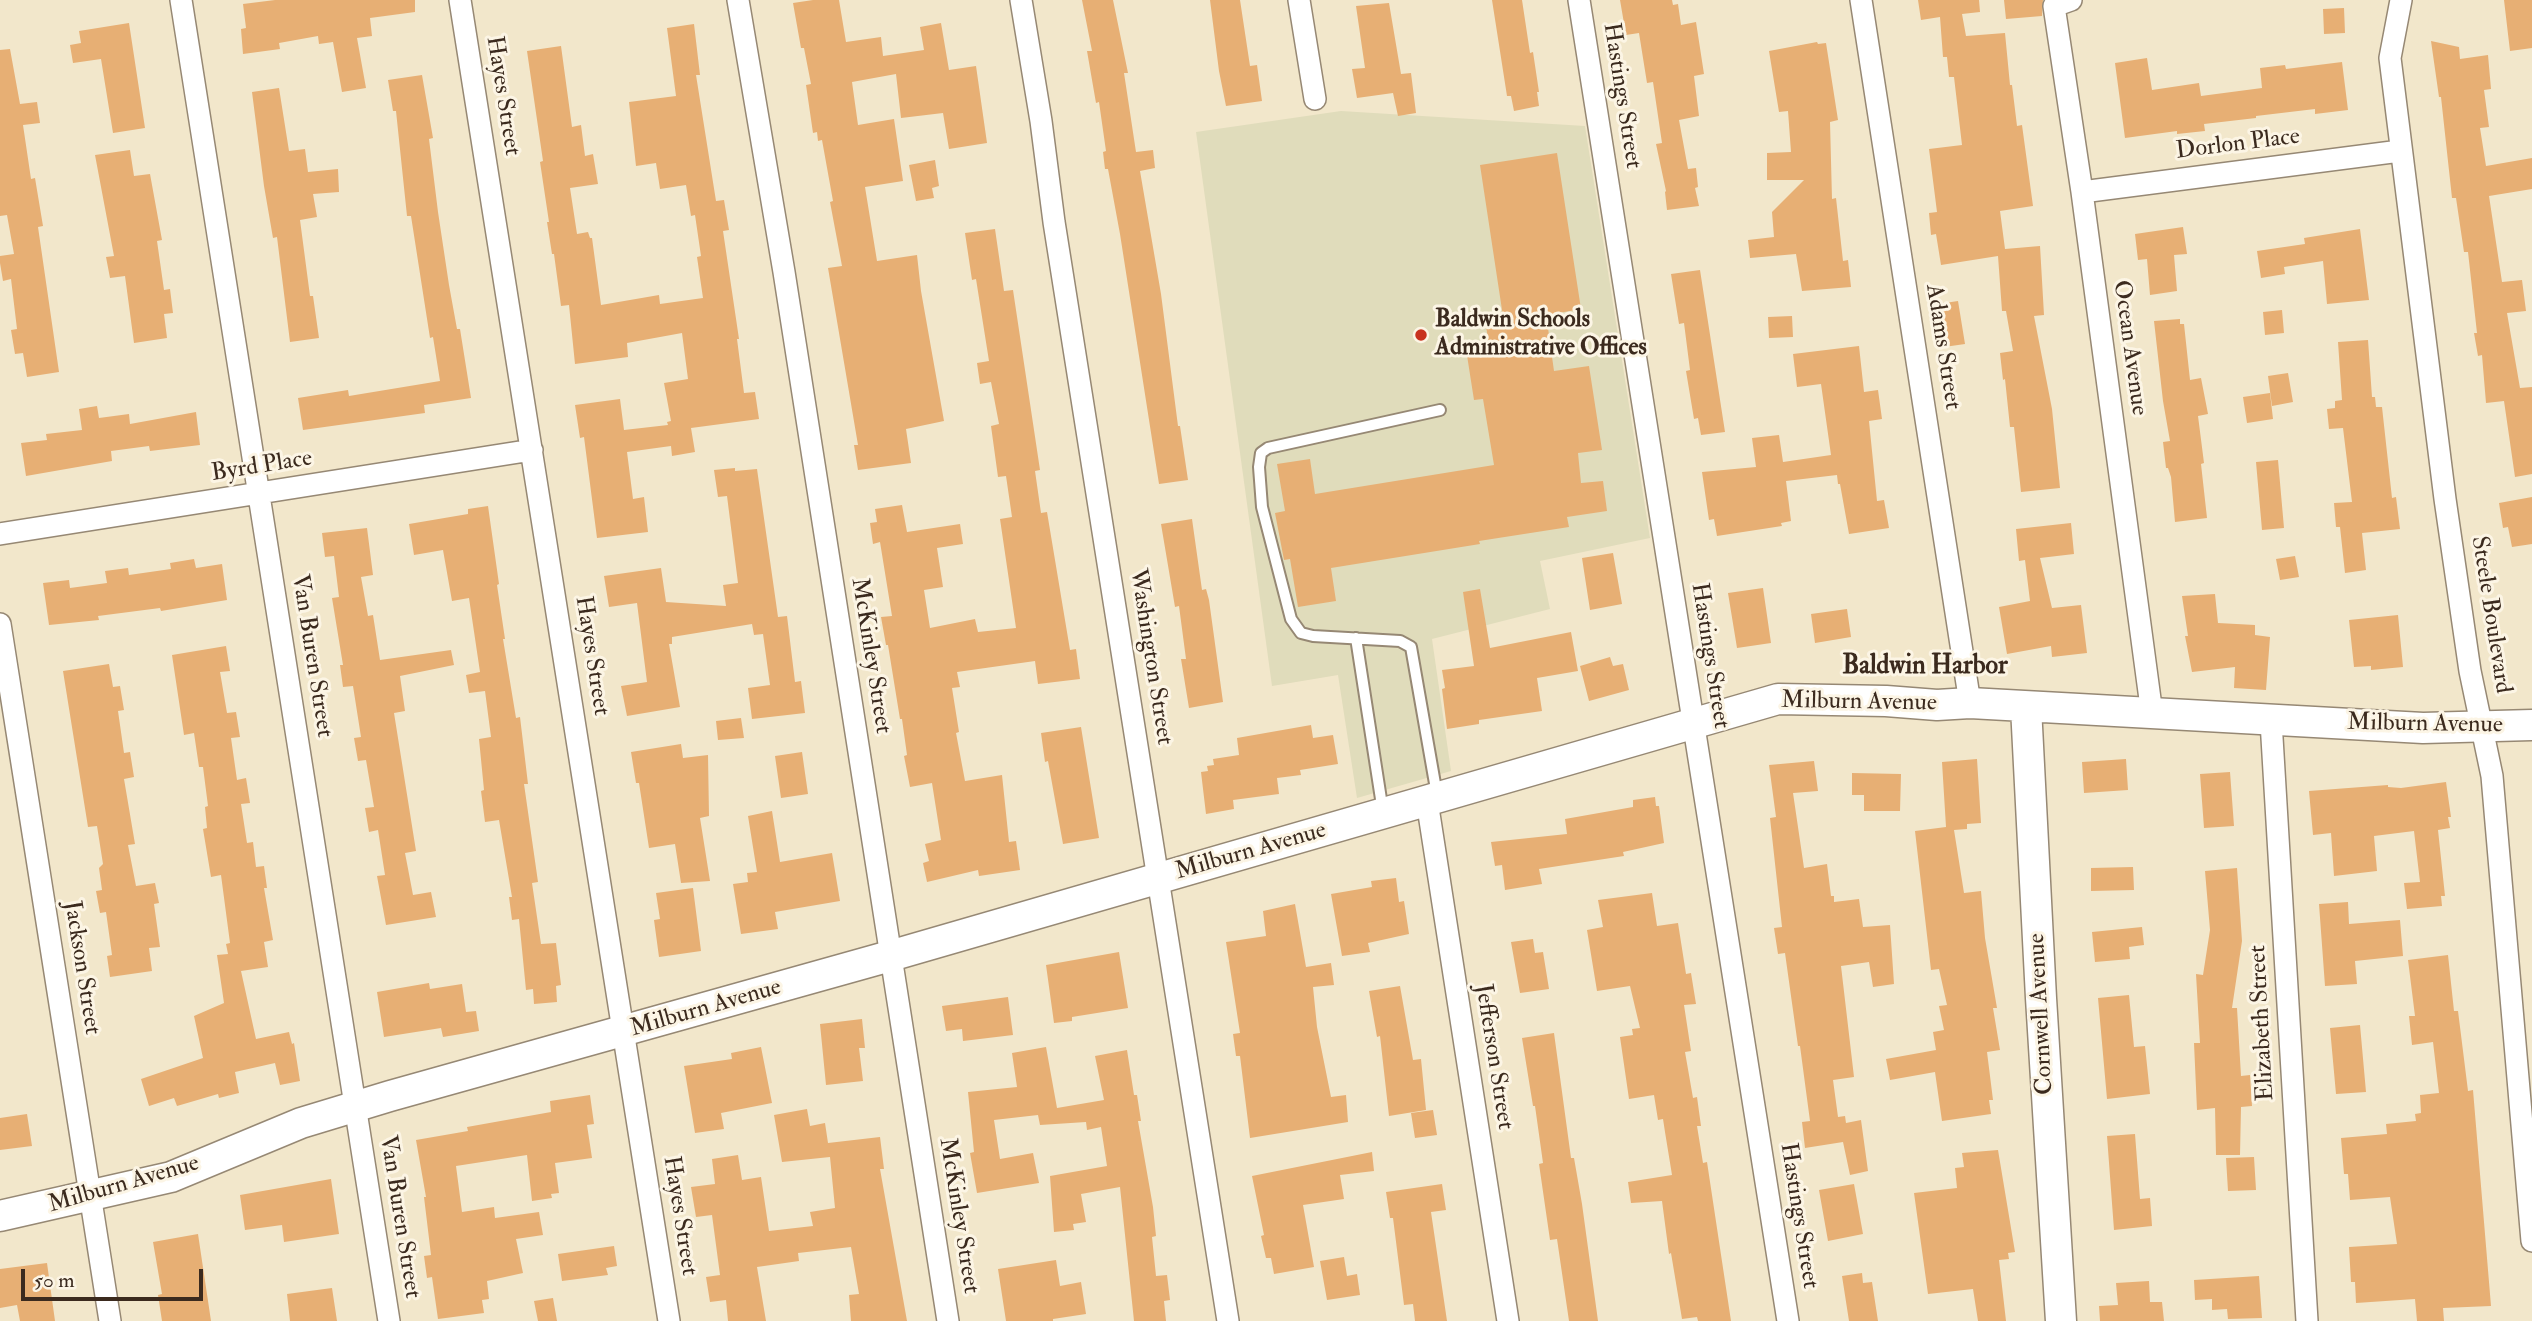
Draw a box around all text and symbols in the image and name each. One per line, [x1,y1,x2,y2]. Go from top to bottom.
street label: Hastings Street [1595,21,1647,171]
street label: Hayes Street [478,34,526,158]
street label: Dorlon Place [2174,123,2302,167]
street label: Ocean Avenue [2105,279,2153,417]
street label: Adams Street [1918,282,1966,412]
place label: Baldwin Schools Administrative Offices [1435,307,1647,363]
marker: Baldwin Schools Administrative Offices [1413,327,1429,343]
street label: Byrd Place [210,445,314,489]
street label: Steele Boulevard [2463,534,2517,696]
street label: Washington Street [1122,567,1178,747]
street label: Van Buren Street [284,572,338,740]
street label: McKinley Street [843,576,897,736]
street label: Hastings Street [1683,581,1735,731]
street label: Hayes Street [567,594,615,718]
district label: Baldwin Harbor [1842,651,2008,683]
street label: Milburn Avenue [1781,687,1937,719]
street label: Milburn Avenue [2347,709,2503,741]
street label: Milburn Avenue [1172,817,1330,887]
street label: Jackson Street [56,899,106,1037]
street label: Cornwell Avenue [2023,933,2061,1095]
street label: Elizabeth Street [2245,944,2281,1102]
street label: Milburn Avenue [627,974,785,1044]
street label: Jefferson Street [1467,982,1519,1132]
street label: Van Buren Street [372,1133,426,1301]
street label: McKinley Street [931,1136,985,1296]
street label: Hastings Street [1772,1141,1824,1291]
street label: Milburn Avenue [45,1150,203,1220]
street label: Hayes Street [655,1154,703,1278]
scale bar [24,1254,206,1298]
text: 50 m [34,1267,75,1294]

